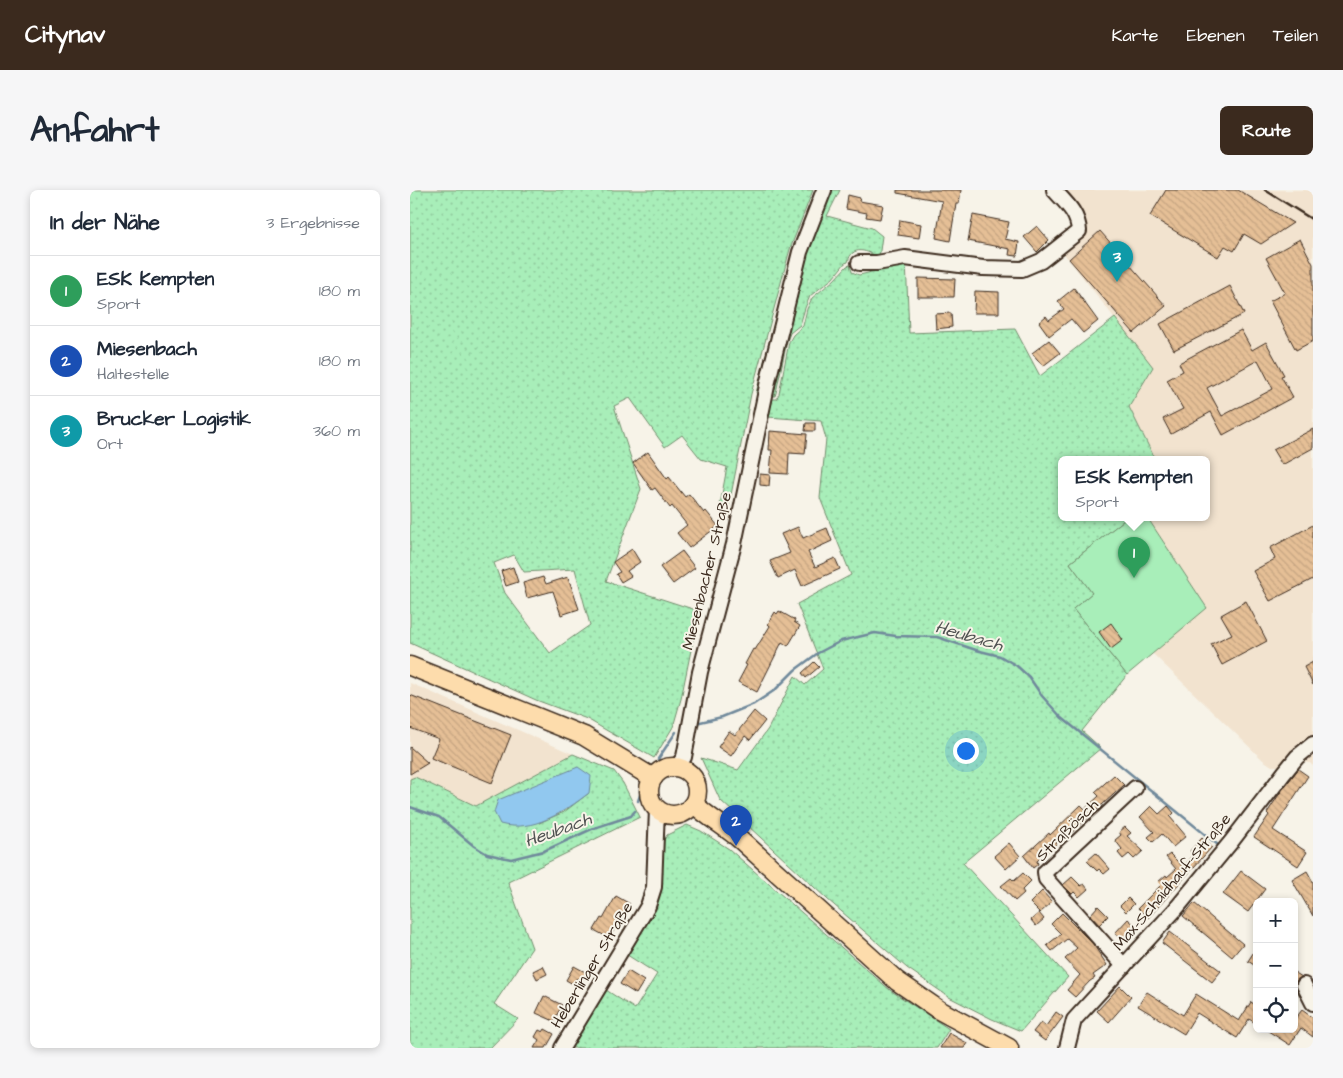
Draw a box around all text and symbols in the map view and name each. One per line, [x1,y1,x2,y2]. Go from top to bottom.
text: Citynav [25,18,105,52]
text: Karte [1111,23,1159,48]
text: Ebenen [1187,23,1245,48]
text: Teilen [1273,23,1318,48]
text: Anfahrt [30,106,159,155]
button: Route [1220,106,1313,155]
text: In der Nähe [50,208,160,237]
text: 3 Ergebnisse [266,212,360,234]
pin: 3 [1101,241,1133,282]
text: ESK Kempten [97,266,214,293]
text: 1 [65,280,67,302]
text: 180 m [319,280,360,302]
text: Sport [97,293,140,315]
text: Miesenbach [97,336,197,363]
text: 2 [61,350,71,372]
text: 180 m [319,350,360,372]
text: Haltestelle [97,363,169,385]
text: Brucker Logistik [97,406,251,433]
text: 3 [62,420,70,442]
text: 360 m [313,420,360,442]
text: Ort [97,433,123,455]
popup [1058,456,1210,521]
text: ESK Kempten [1075,464,1193,491]
street label: Miesenbacher Straße [677,490,737,652]
text: Sport [1075,491,1119,513]
pin: 1 [1118,537,1150,578]
water label: Heubach [932,614,1007,658]
your location [953,738,979,764]
street label: Straßösch [1031,794,1103,866]
pin: 2 [720,805,752,846]
water label: Heubach [521,806,596,854]
street label: Max-Schaidhauf-Straße [1108,808,1236,955]
street label: Heberlinger Straße [546,897,639,1033]
map controls [1253,898,1298,1033]
button: + [1253,898,1298,943]
button: − [1253,943,1298,988]
button: locate [1253,988,1298,1033]

